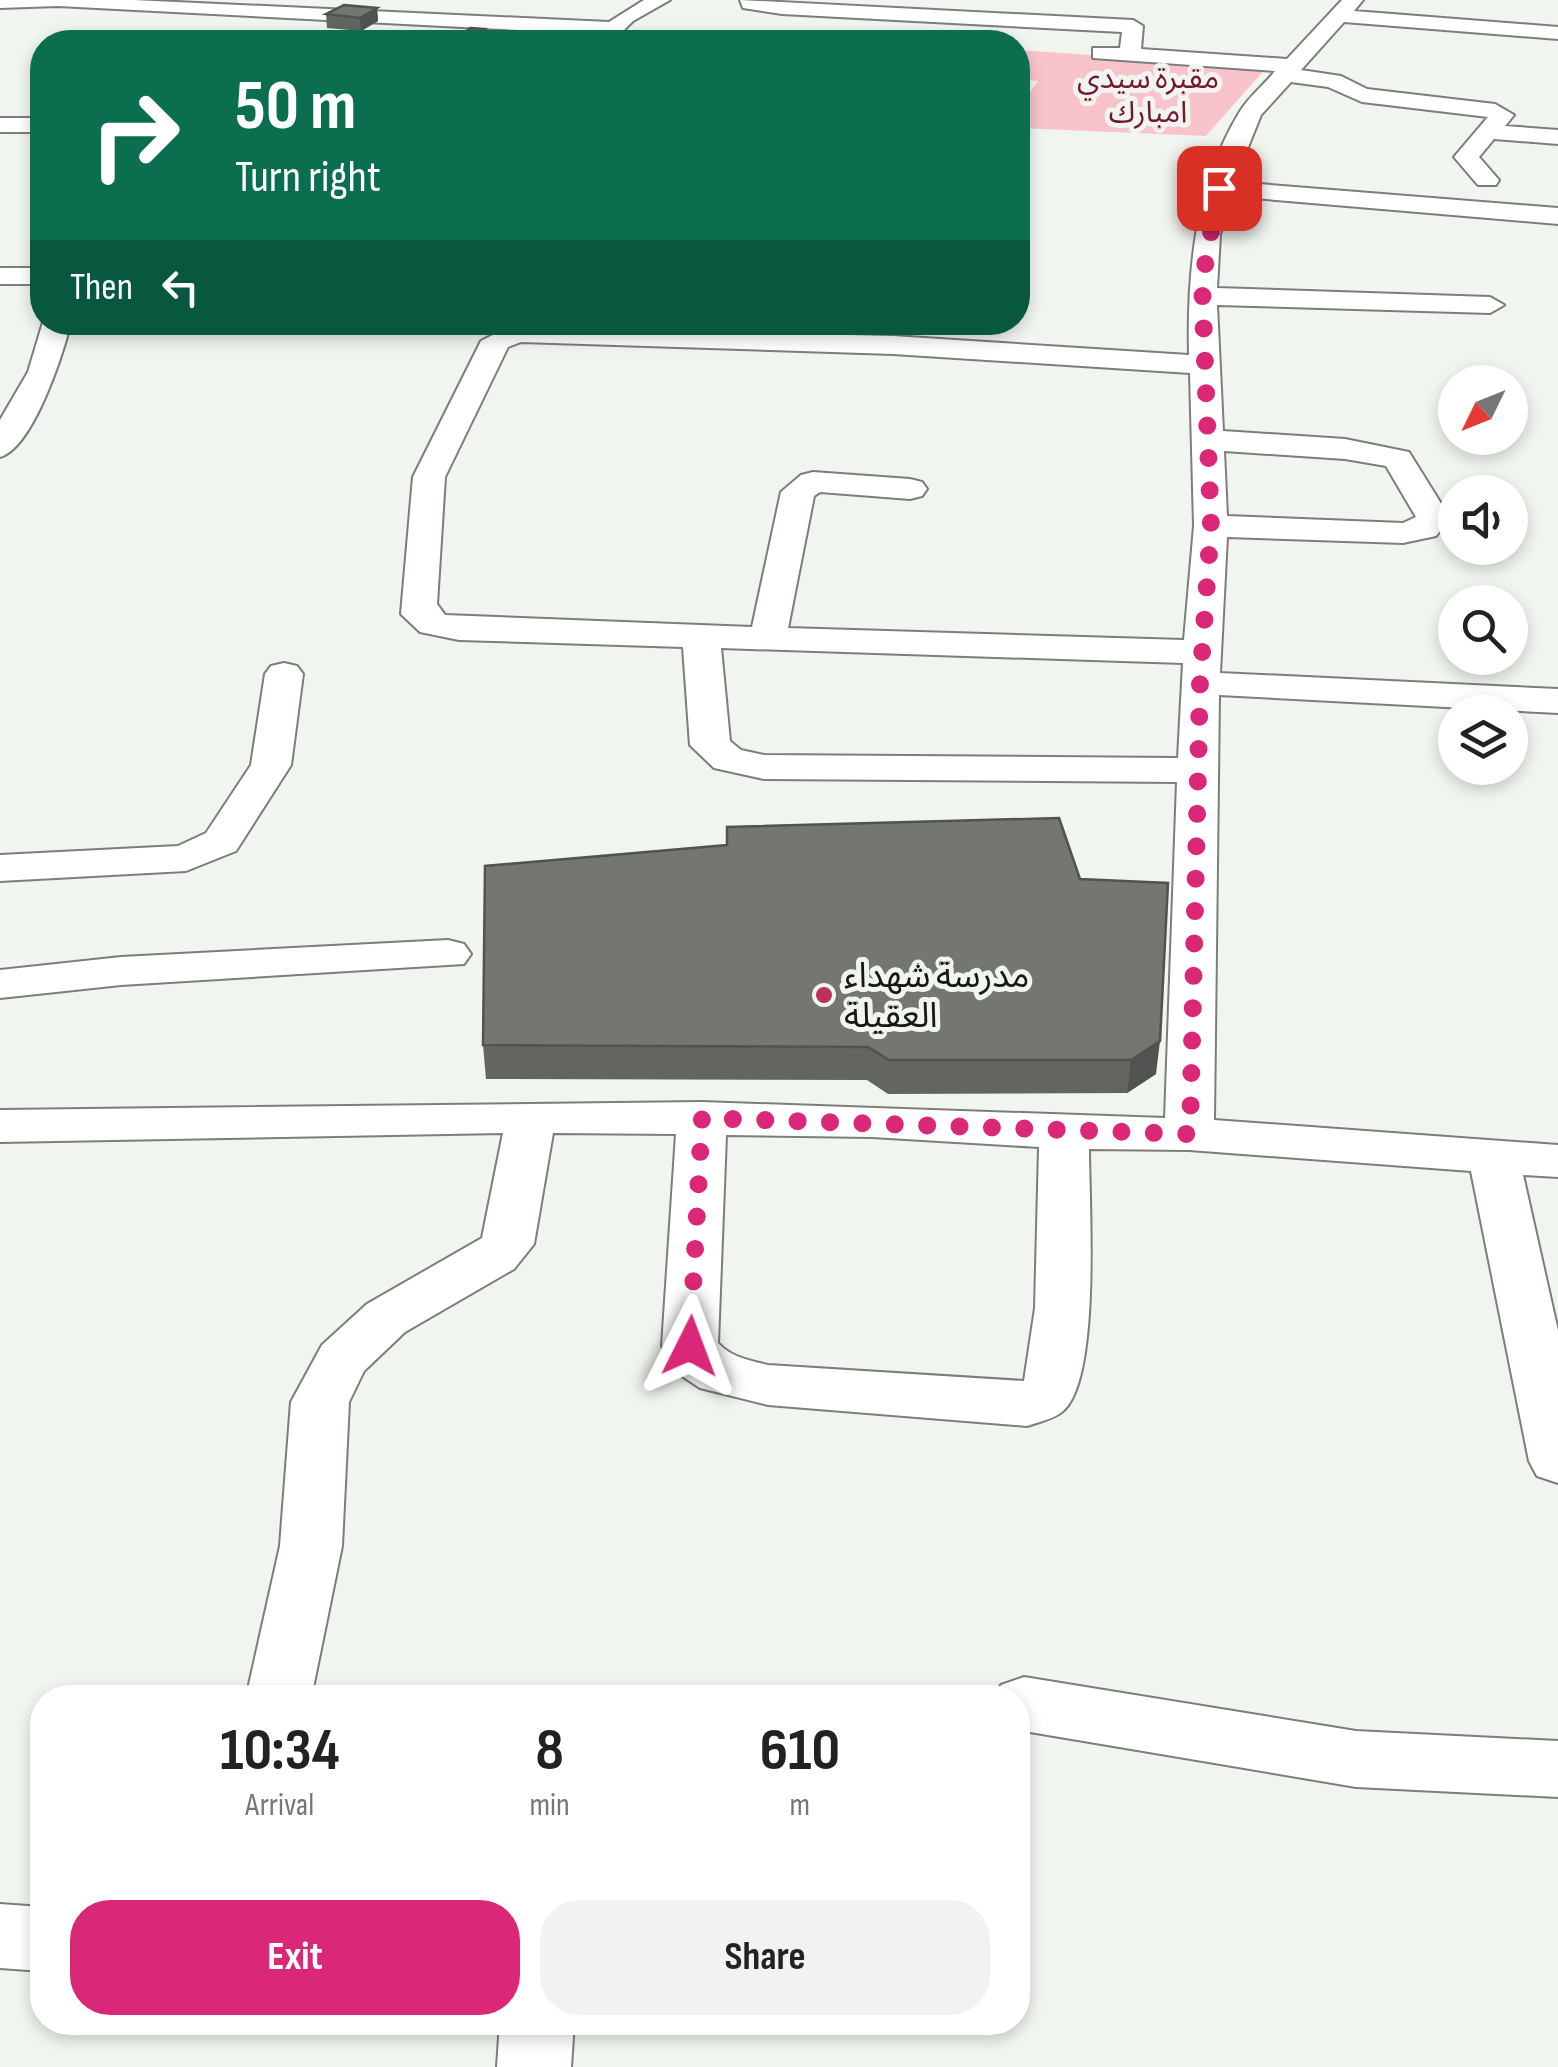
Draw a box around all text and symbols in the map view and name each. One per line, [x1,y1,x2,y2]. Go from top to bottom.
park label: مقبرة سيدي امبارك [1077,61,1219,131]
text: 50 m [235,65,356,149]
icon: right [70,70,200,200]
pin [1177,146,1262,231]
text: Turn right [235,150,381,205]
icon: arrive [1192,161,1247,216]
icon: left [153,260,208,315]
text: Then [70,265,133,310]
north arrow [1438,365,1528,455]
map controls [1438,365,1528,785]
button: sound [1438,475,1528,565]
button: search [1438,585,1528,675]
button: layers [1438,695,1528,785]
place label: مدرسة شهداء العقيلة [844,955,1029,1038]
marker: مدرسة شهداء العقيلة [813,984,835,1006]
position arrow [638,1294,742,1398]
text: 10:34 [220,1715,340,1787]
text: 8 [535,1715,564,1787]
text: 610 [760,1715,840,1787]
text: Arrival [245,1786,314,1825]
text: min [530,1786,570,1825]
text: m [790,1786,810,1825]
button: Exit [70,1900,520,2015]
button: Share [540,1900,990,2015]

